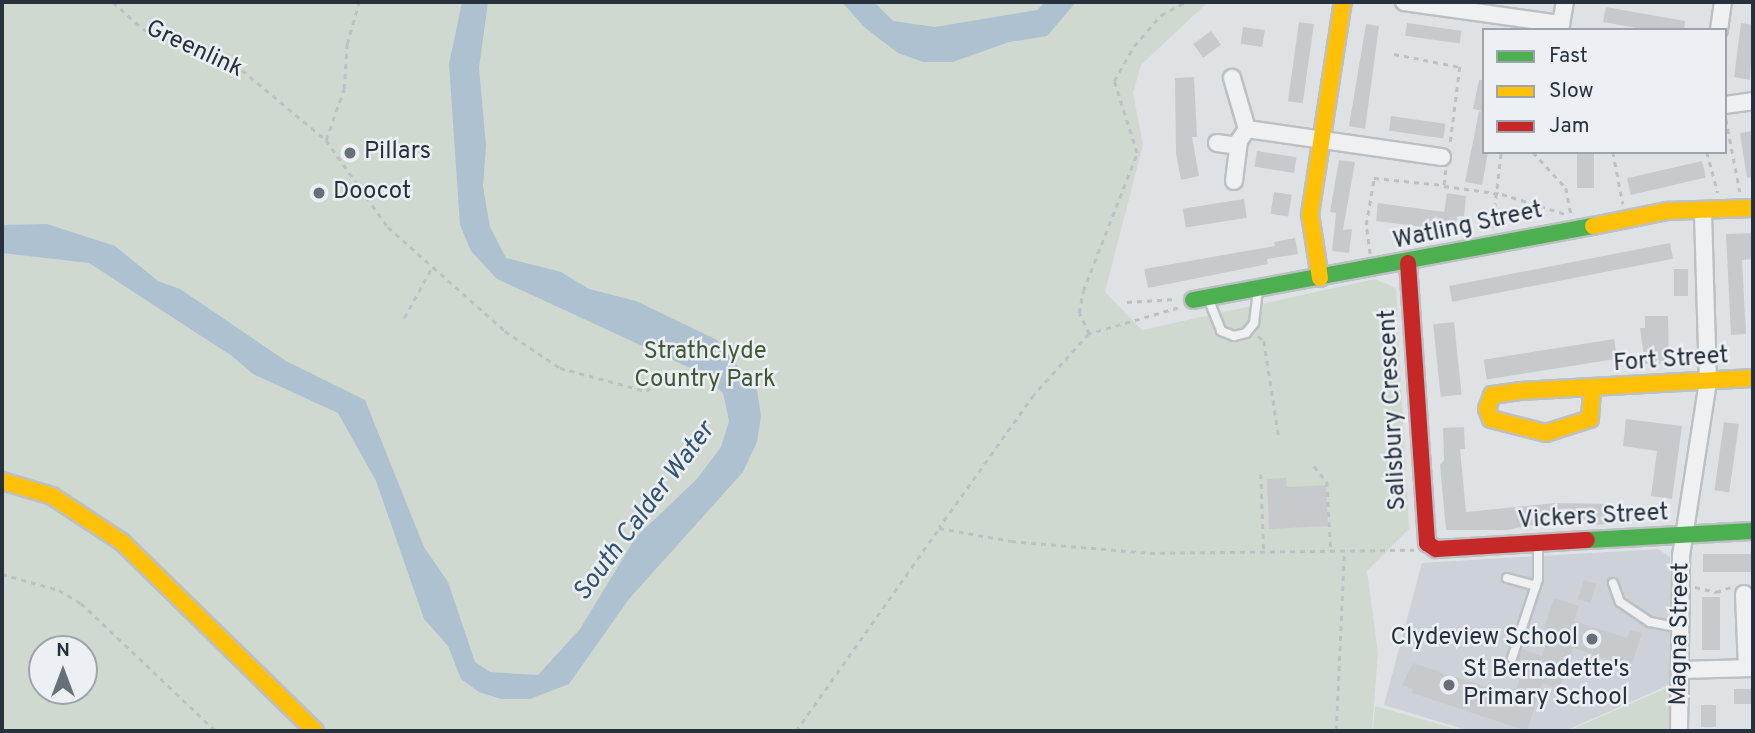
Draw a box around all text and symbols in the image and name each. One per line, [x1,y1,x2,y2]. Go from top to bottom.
street label: Greenlink [141,15,247,85]
legend [1482,28,1727,154]
text: Fast [1549,43,1588,70]
text: Slow [1549,78,1594,105]
text: Jam [1549,113,1590,140]
place label: Pillars [364,139,431,167]
marker: Pillars [342,145,358,161]
place label: Doocot [333,179,411,207]
marker: Doocot [311,185,327,201]
street label: Watling Street [1391,197,1545,257]
street label: Salisbury Crescent [1374,309,1414,511]
park label: Strathclyde Country Park [634,339,776,395]
street label: Fort Street [1612,343,1730,379]
water label: South Calder Water [567,416,723,608]
street label: Vickers Street [1517,500,1669,536]
street label: Magna Street [1665,562,1697,706]
place label: Clydeview School [1391,625,1578,653]
marker: Clydeview School [1584,631,1600,647]
north arrow [28,635,98,705]
text: N [56,639,70,663]
place label: St Bernadette's Primary School [1463,657,1630,713]
marker: St Bernadette's Primary School [1441,677,1457,693]

